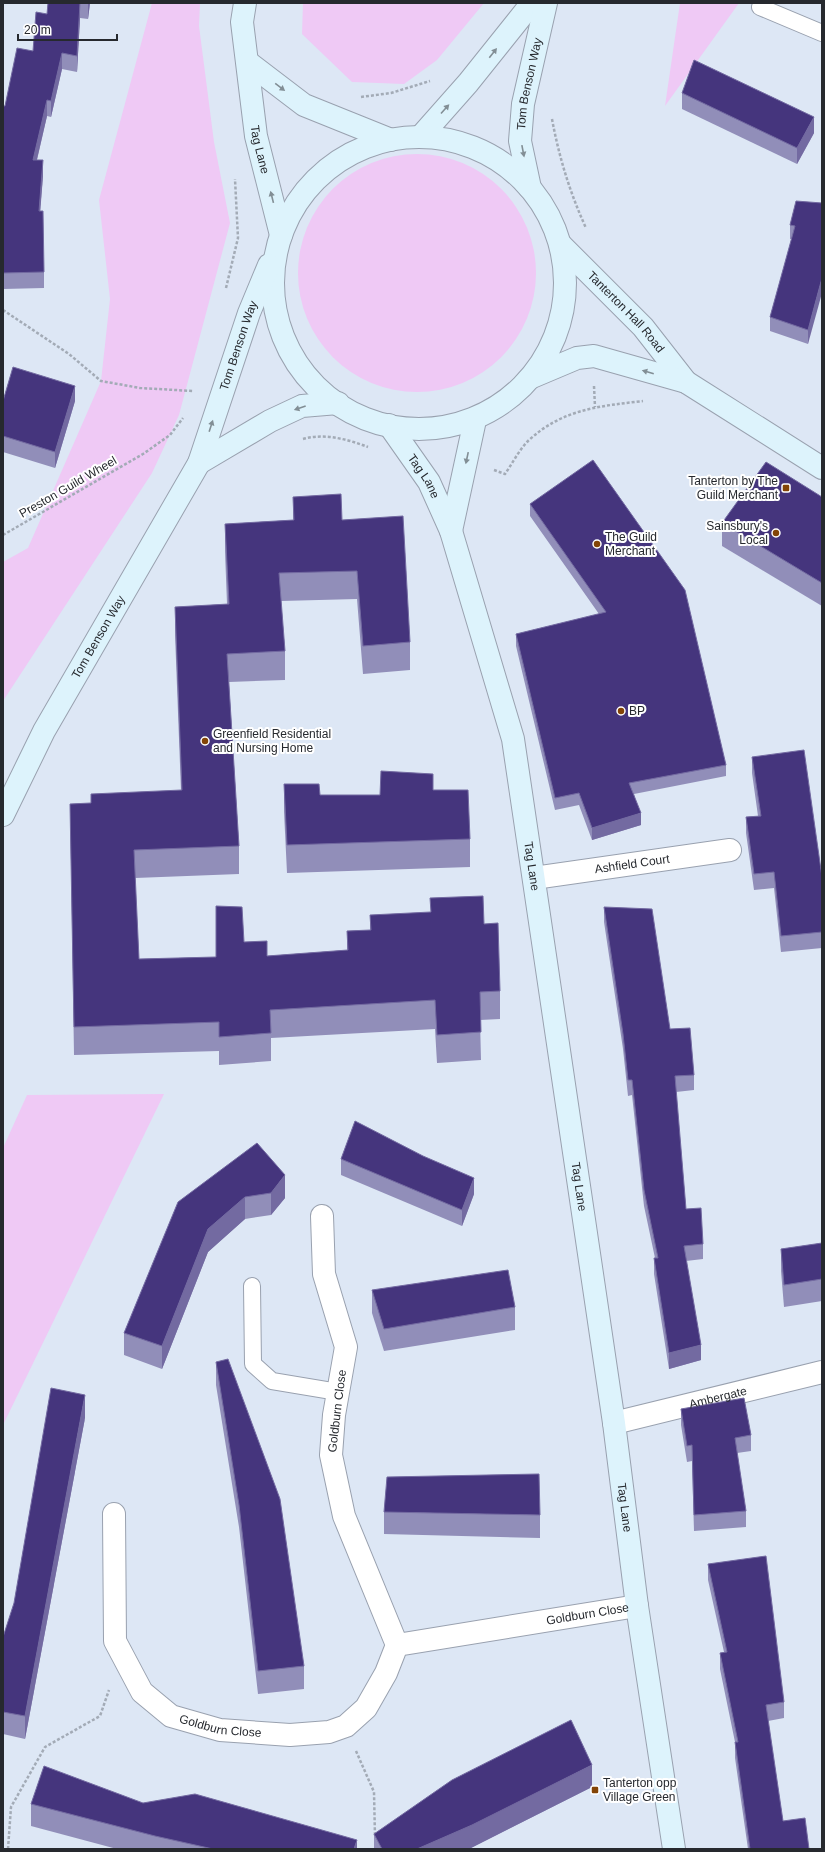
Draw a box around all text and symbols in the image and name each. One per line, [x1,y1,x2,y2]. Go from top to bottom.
scale bar [18,16,117,42]
text: 20 m [24,23,51,37]
street label: Tom Benson Way [514,36,545,131]
one-way arrow [488,47,497,58]
one-way arrow [275,82,285,90]
one-way arrow [441,104,450,114]
street label: Tag Lane [248,124,272,175]
one-way arrow [520,145,526,157]
one-way arrow [268,191,274,203]
street label: Tanterton Hall Road [585,269,667,355]
street label: Tom Benson Way [217,299,260,392]
one-way arrow [642,369,654,375]
one-way arrow [293,405,305,411]
one-way arrow [209,419,215,431]
street label: Tag Lane [405,451,443,501]
one-way arrow [464,452,470,464]
street label: Preston Guild Wheel [17,453,119,521]
place label: Tanterton by The Guild Merchant [688,474,779,502]
marker: Tanterton by The Guild Merchant [781,483,791,493]
place label: Sainsbury's Local [706,519,768,547]
marker: Sainsbury's Local [771,528,781,538]
place label: The Guild Merchant [605,530,657,558]
marker: The Guild Merchant [592,539,602,549]
street label: Tom Benson Way [69,593,128,681]
place label: BP [629,704,645,718]
marker: BP [616,706,626,716]
place label: Greenfield Residential and Nursing Home [213,727,331,755]
marker: Greenfield Residential and Nursing Home [200,736,210,746]
street label: Tag Lane [521,841,542,892]
street label: Ashfield Court [594,852,671,876]
street label: Tag Lane [569,1161,590,1213]
street label: Goldburn Close [325,1368,349,1453]
street label: Ambergate [688,1384,748,1411]
street label: Tag Lane [615,1482,635,1533]
street label: Goldburn Close [545,1600,630,1628]
street label: Goldburn Close [178,1712,262,1740]
place label: Tanterton opp Village Green [603,1776,677,1804]
marker: Tanterton opp Village Green [590,1785,600,1795]

